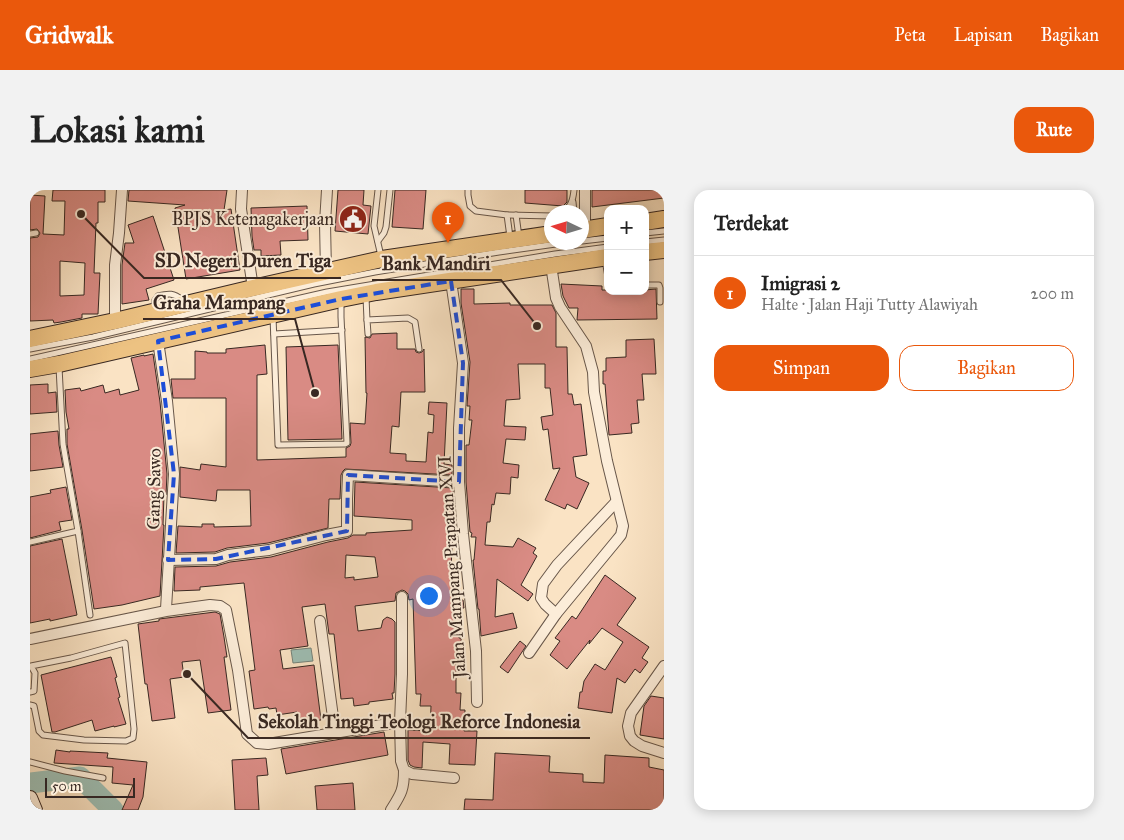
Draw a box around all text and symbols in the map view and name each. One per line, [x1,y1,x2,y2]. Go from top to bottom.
text: Gridwalk [25,20,113,50]
text: Peta [894,24,926,46]
text: Lapisan [954,24,1012,46]
text: Bagikan [1040,24,1099,46]
button: Rute [1014,107,1094,153]
text: Lokasi kami [30,109,205,152]
pin: 1 [432,202,464,243]
public building icon: BPJS Ketenagakerjaan [338,204,368,234]
north arrow [544,205,589,250]
map controls [604,205,649,295]
button: + [604,205,649,250]
place label: BPJS Ketenagakerjaan [171,208,334,231]
text: Terdekat [714,210,788,236]
callout: SD Negeri Duren Tiga [144,244,341,278]
callout: Bank Mandiri [372,246,501,280]
text: SD Negeri Duren Tiga [155,249,332,273]
button: − [604,250,649,295]
text: Bank Mandiri [382,252,491,275]
text: Imigrasi 2 [761,272,840,295]
text: 1 [727,284,733,303]
text: 200 m [1031,284,1074,303]
callout: Graha Mampang [143,285,295,319]
text: Graha Mampang [153,291,286,315]
text: Halte · Jalan Haji Tutty Alawiyah [761,295,978,314]
button: Simpan [714,345,889,391]
button: Bagikan [899,345,1074,391]
street label: Gang Sawo [142,448,167,530]
street label: Jalan Mampang Prapatan XVI [433,454,472,681]
your location [416,583,442,609]
callout: Sekolah Tinggi Teologi Reforce Indonesia [248,704,590,738]
text: Sekolah Tinggi Teologi Reforce Indonesia [258,710,581,734]
scale bar [45,775,135,798]
text: 50 m [52,778,81,795]

